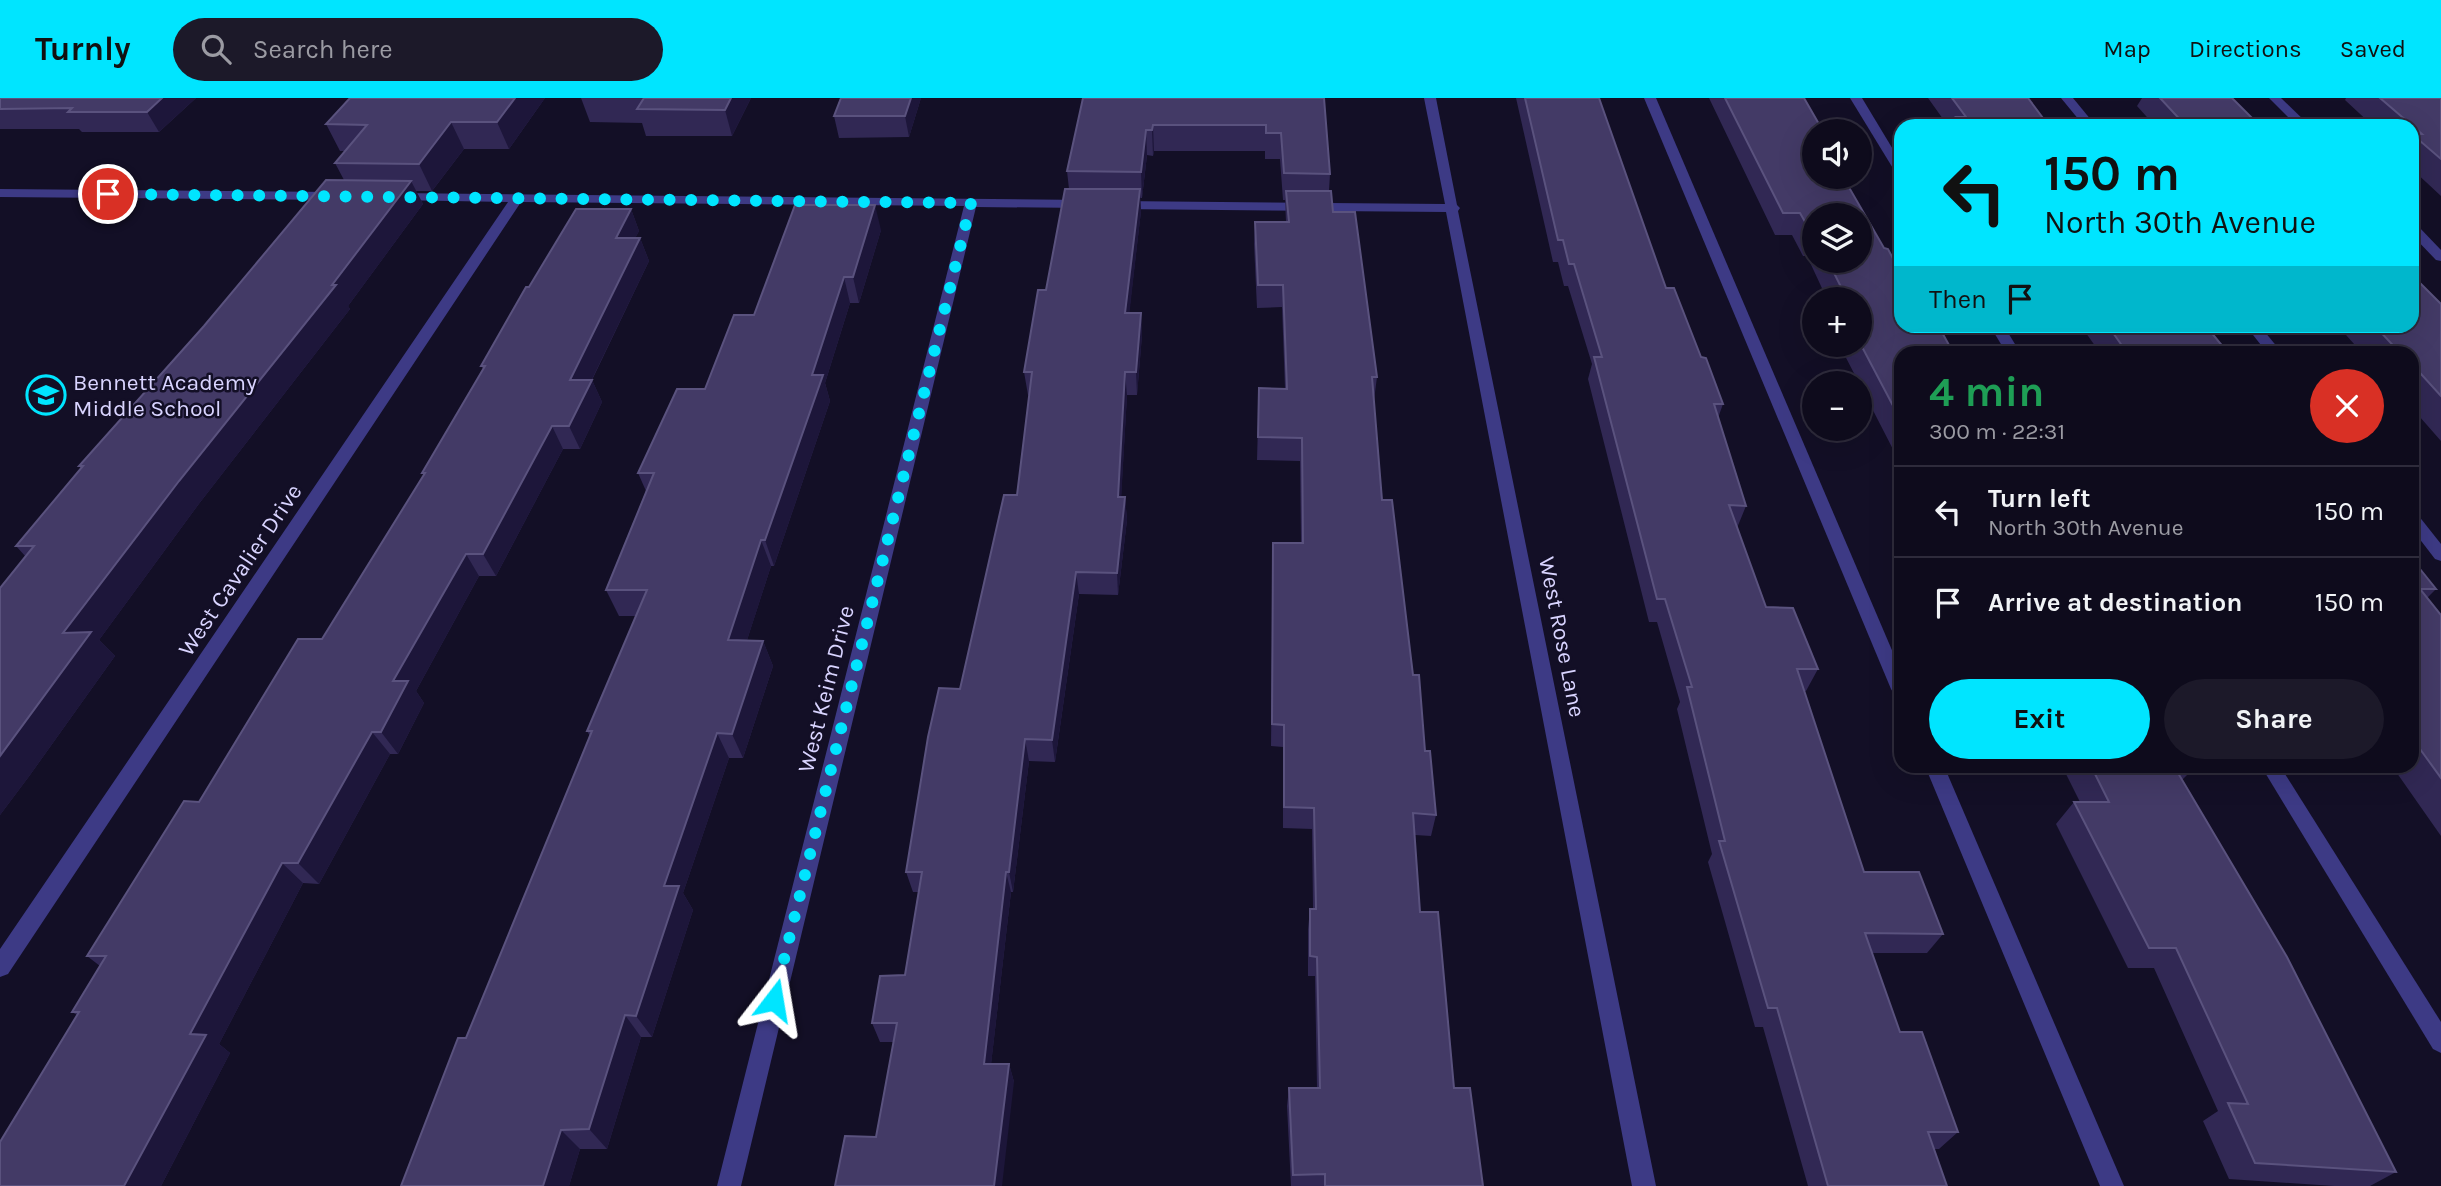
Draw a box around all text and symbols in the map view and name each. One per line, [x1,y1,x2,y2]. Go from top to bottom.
search box [173,18,663,81]
text: Turnly [35,30,131,68]
icon: search [197,30,235,68]
text: Search here [253,34,393,65]
text: Map [2103,35,2151,63]
text: Directions [2189,35,2302,63]
text: Saved [2340,35,2406,63]
map controls [1802,119,1872,441]
button: sound [1802,119,1872,189]
text: 150 m [2044,145,2180,202]
icon: left [1929,147,2020,238]
pin [78,164,138,224]
icon: arrive [89,175,127,213]
button: layers [1802,203,1872,273]
text: North 30th Avenue [2044,204,2316,241]
icon: arrive [2001,280,2039,318]
text: Then [1929,284,1987,315]
button: + [1802,287,1872,357]
text: 4 min [1929,367,2044,417]
place label: Bennett Academy Middle School [73,369,257,422]
button: close [2310,369,2384,443]
button: − [1802,371,1872,441]
school or university icon: Bennett Academy Middle School [25,374,67,416]
text: 300 m · 22:31 [1929,418,2065,445]
street label: West Cavalier Drive [172,479,308,661]
text: Turn left [1988,483,2090,514]
icon: left [1929,493,1967,531]
text: 150 m [2315,496,2384,527]
text: North 30th Avenue [1988,514,2184,541]
street label: West Rose Lane [1533,554,1591,720]
icon: arrive [1929,584,1967,622]
text: Arrive at destination [1988,587,2242,618]
text: 150 m [2315,587,2384,618]
street label: West Keim Drive [792,603,860,775]
button: Exit [1929,679,2150,759]
button: Share [2164,679,2384,759]
position arrow [737,963,811,1037]

